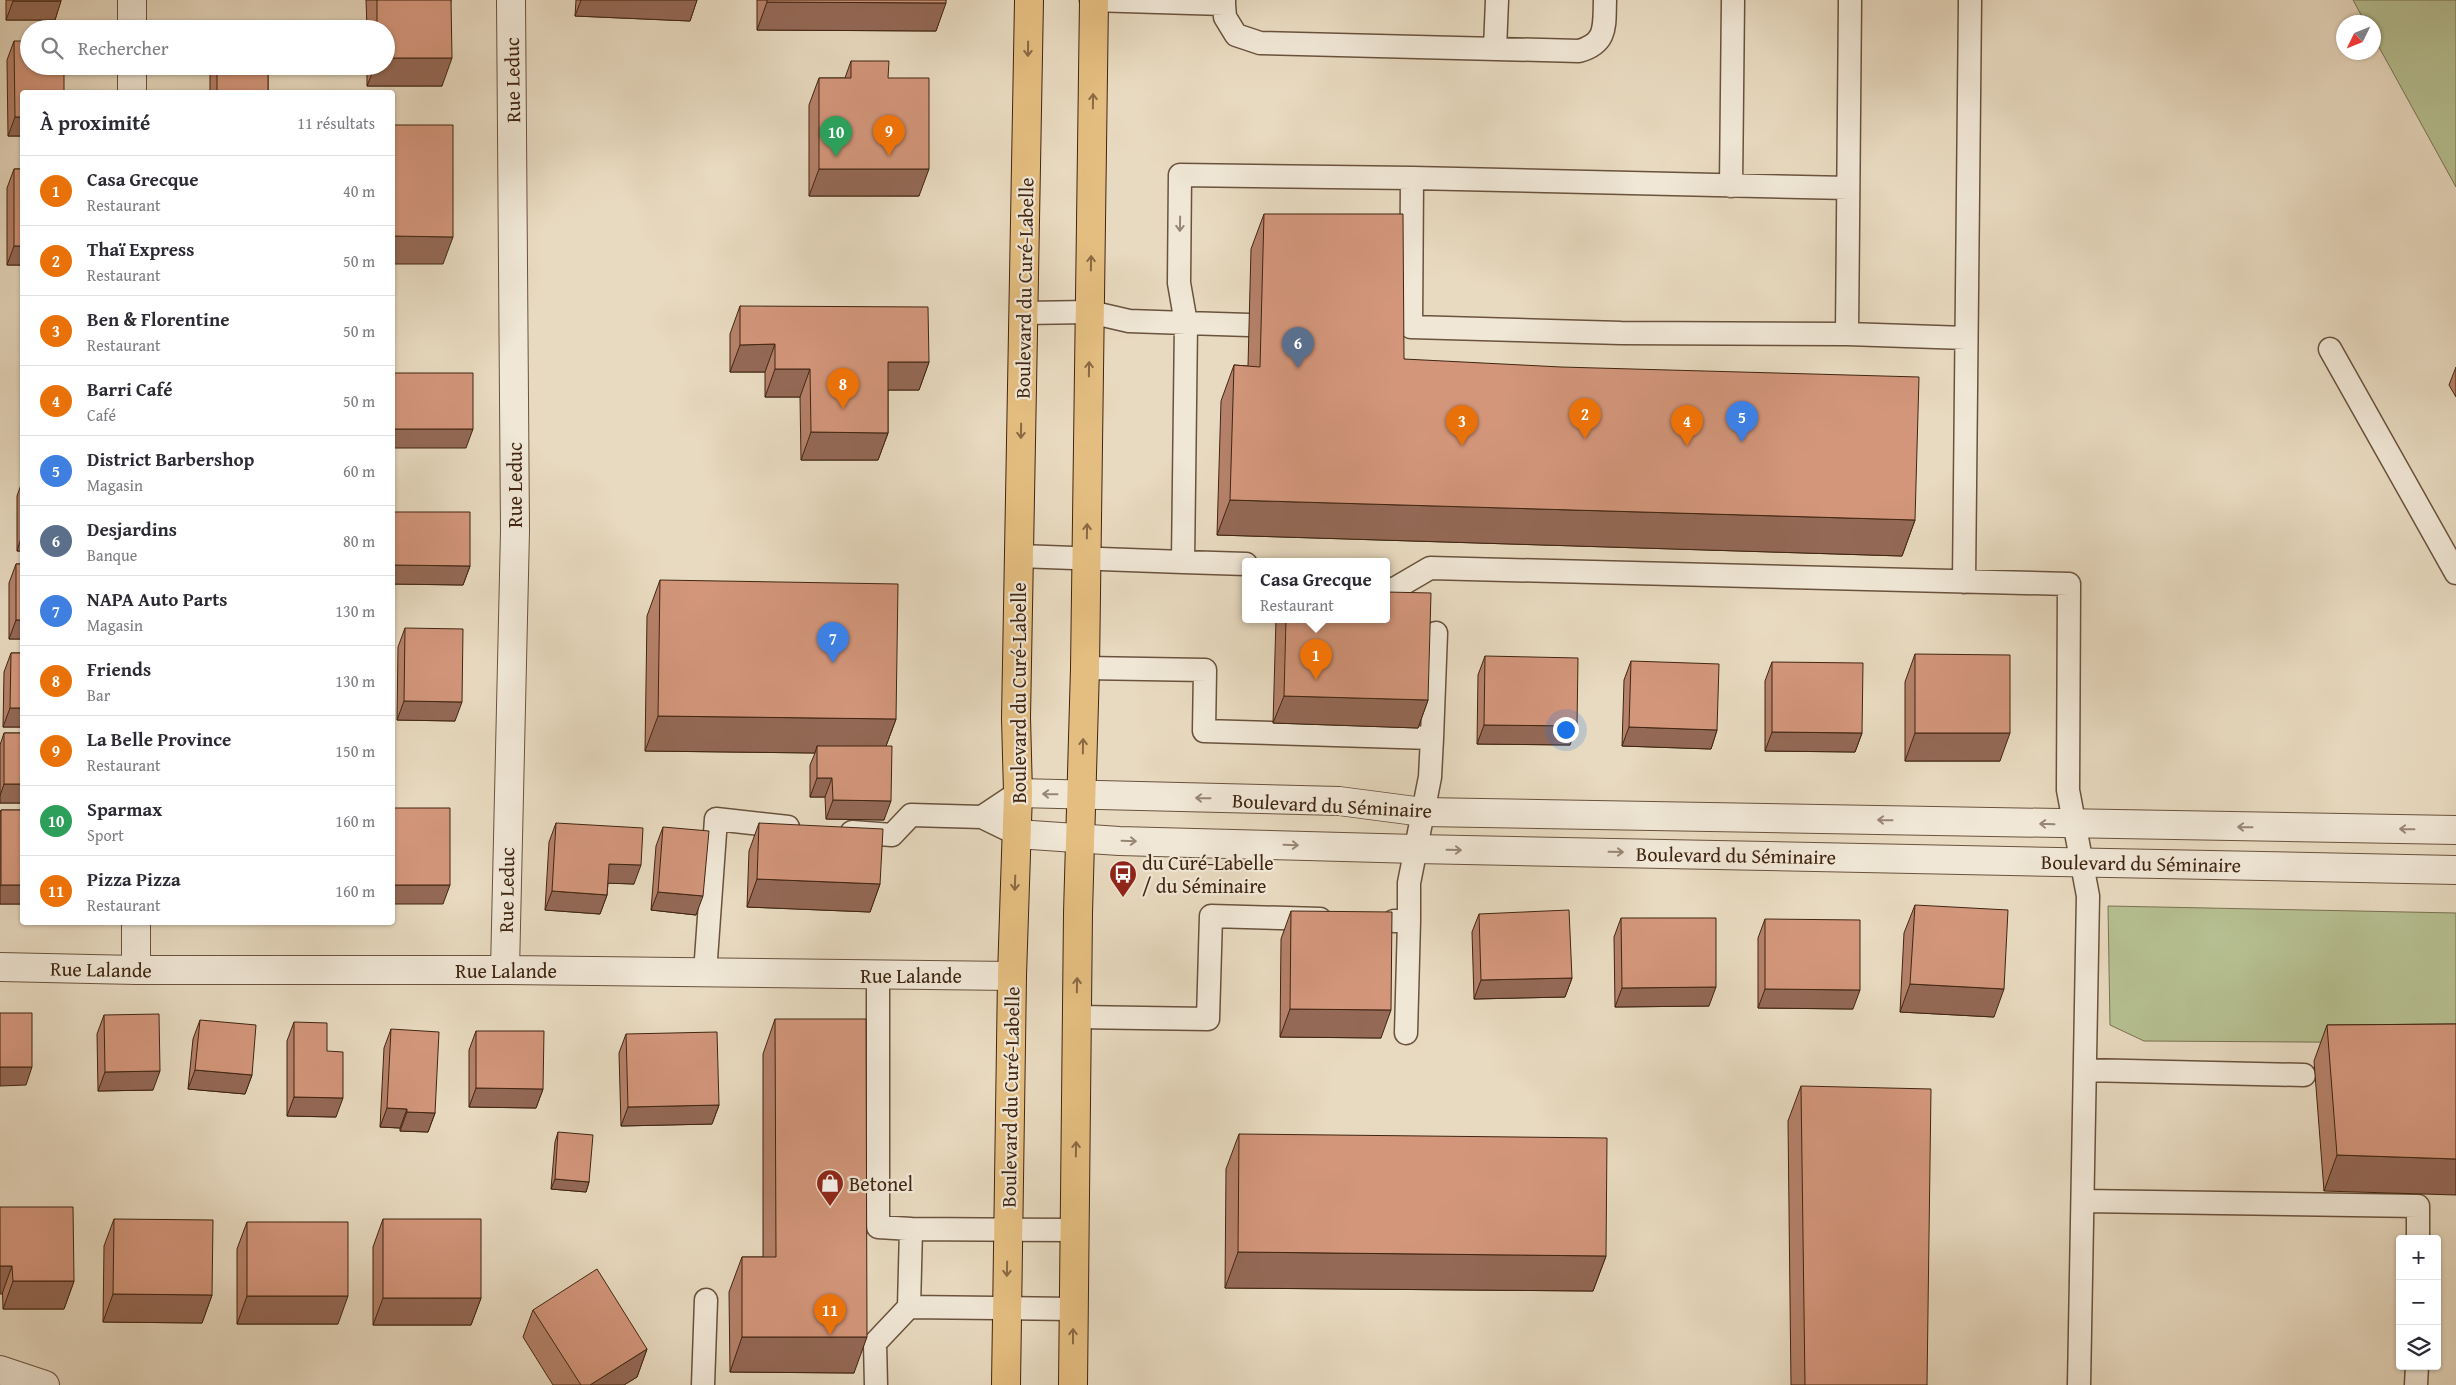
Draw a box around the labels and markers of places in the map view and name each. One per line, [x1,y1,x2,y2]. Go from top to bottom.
pin: 9 [873,115,905,156]
pin: 10 [820,116,852,157]
pin: 6 [1282,327,1314,368]
pin: 8 [827,368,859,409]
pin: 2 [1569,398,1601,439]
pin: 5 [1726,401,1758,442]
pin: 3 [1446,405,1478,446]
pin: 4 [1671,405,1703,446]
pin: 7 [817,622,849,663]
pin: 1 [1300,639,1332,680]
place label: du Curé-Labelle / du Séminaire [1142,848,1274,900]
bus stop icon: du Curé-Labelle / du Séminaire [1108,859,1138,898]
shop icon: Betonel [815,1168,845,1207]
place label: Betonel [849,1169,914,1198]
pin: 11 [814,1294,846,1335]

